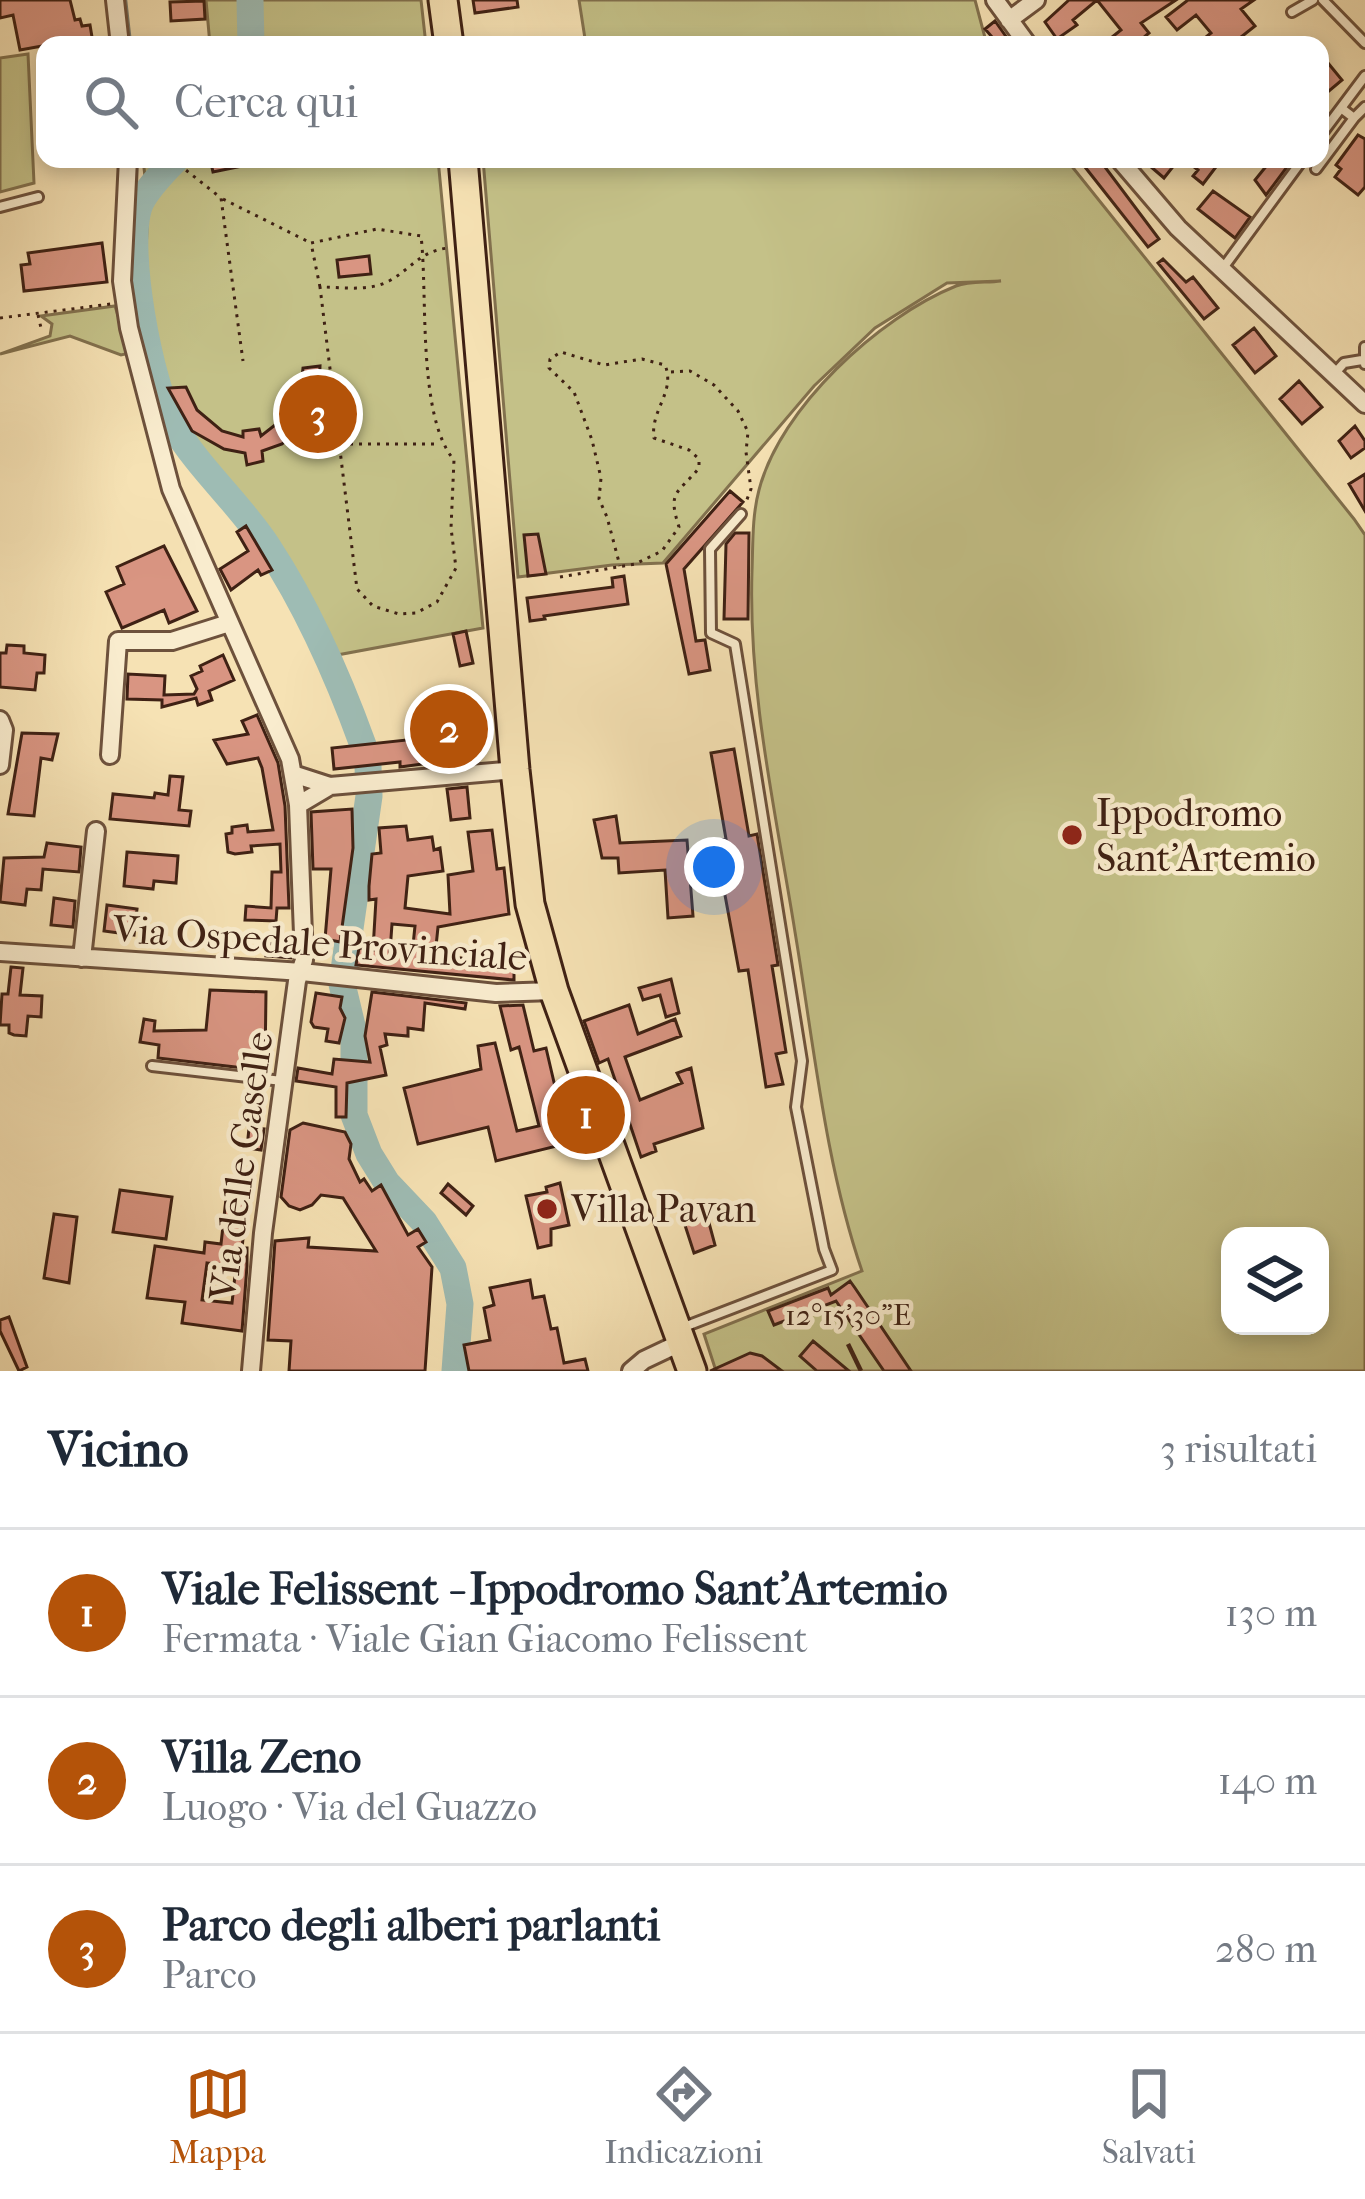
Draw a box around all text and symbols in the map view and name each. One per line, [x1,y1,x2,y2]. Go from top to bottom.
search box [36,36,1329,168]
icon: search [78,69,144,135]
text: Cerca qui [174,76,358,129]
pin: 3 [279,369,357,459]
pin: 2 [410,684,488,774]
place label: Ippodromo Sant'Artemio [1096,790,1316,881]
marker: Ippodromo Sant'Artemio [1059,822,1085,848]
your location [684,837,744,897]
street label: Via Ospedale Provinciale [110,906,529,980]
street label: Via delle Caselle [199,1029,283,1304]
pin: 1 [547,1070,625,1160]
place label: Villa Pavan [570,1186,756,1232]
marker: Villa Pavan [534,1196,560,1222]
map controls [1221,1227,1329,1335]
button: layers [1221,1227,1329,1335]
text: 12°15'30"E [785,1298,911,1333]
text: Vicino [48,1419,189,1479]
text: 3 risultati [1160,1426,1317,1472]
text: Viale Felissent - Ippodromo Sant'Artemio [162,1563,948,1616]
text: 1 [80,1590,94,1636]
text: 130 m [1225,1590,1317,1636]
text: Fermata · Viale Gian Giacomo Felissent [162,1616,808,1662]
text: Villa Zeno [162,1731,361,1784]
text: 2 [77,1758,97,1804]
text: 140 m [1218,1758,1317,1804]
text: Luogo · Via del Guazzo [162,1784,537,1830]
text: Parco degli alberi parlanti [162,1899,660,1952]
text: 3 [79,1926,95,1972]
text: 280 m [1215,1926,1317,1972]
text: Parco [162,1952,257,1998]
tab: Mappa [169,2061,266,2172]
tab: Indicazioni [604,2061,763,2172]
tab: Salvati [1102,2061,1196,2172]

